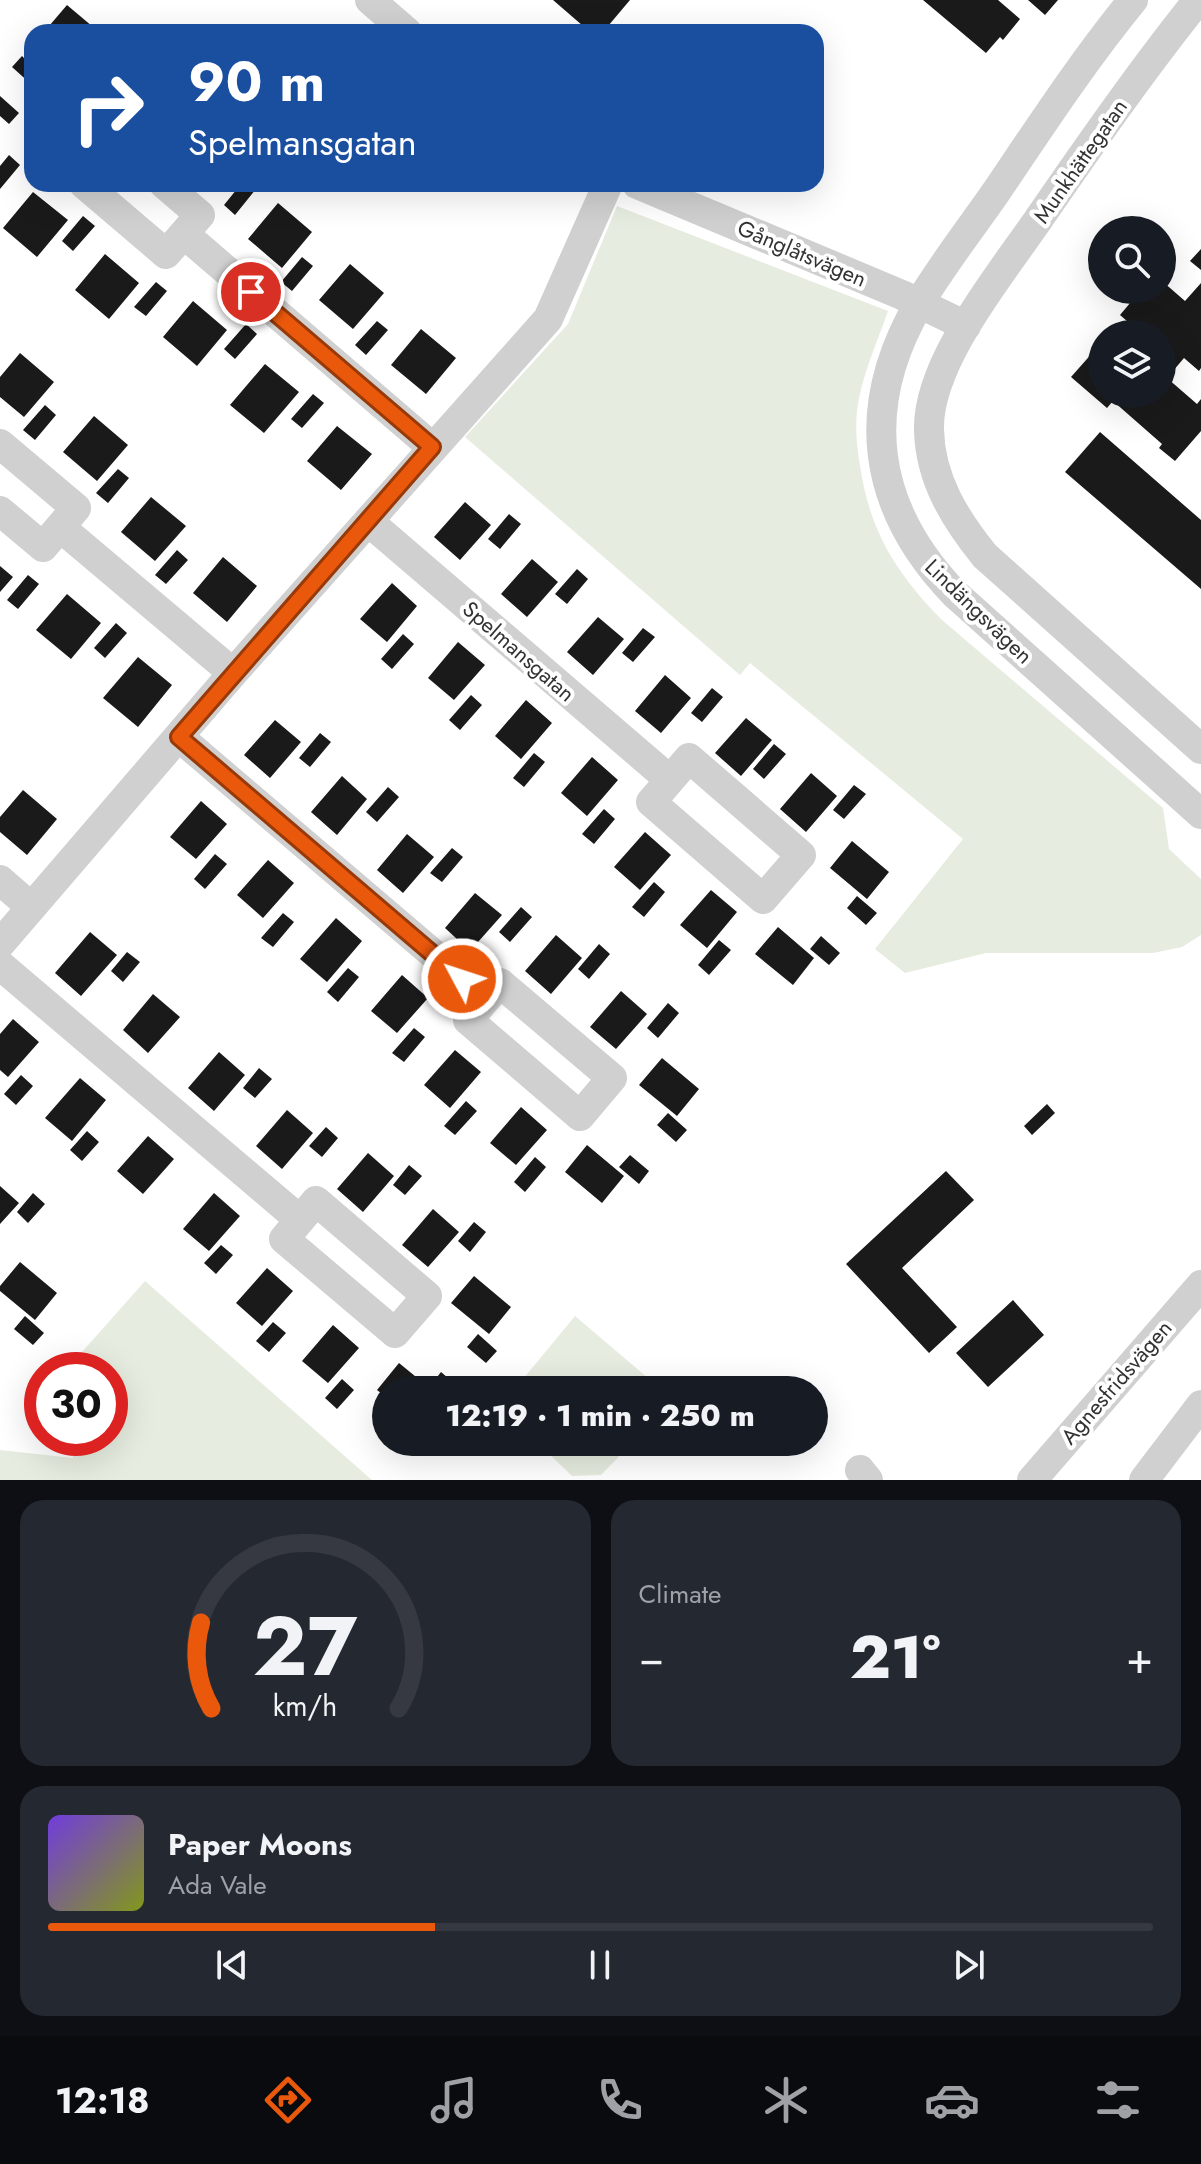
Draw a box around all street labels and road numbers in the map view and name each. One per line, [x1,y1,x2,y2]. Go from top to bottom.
street label: Munkhättegatan [1025,92,1135,230]
street label: Gånglåtsvägen [733,211,871,295]
street label: Lindängsvägen [918,551,1040,671]
street label: Spelmansgatan [456,593,582,709]
street label: Agnesfridsvägen [1053,1313,1179,1451]

